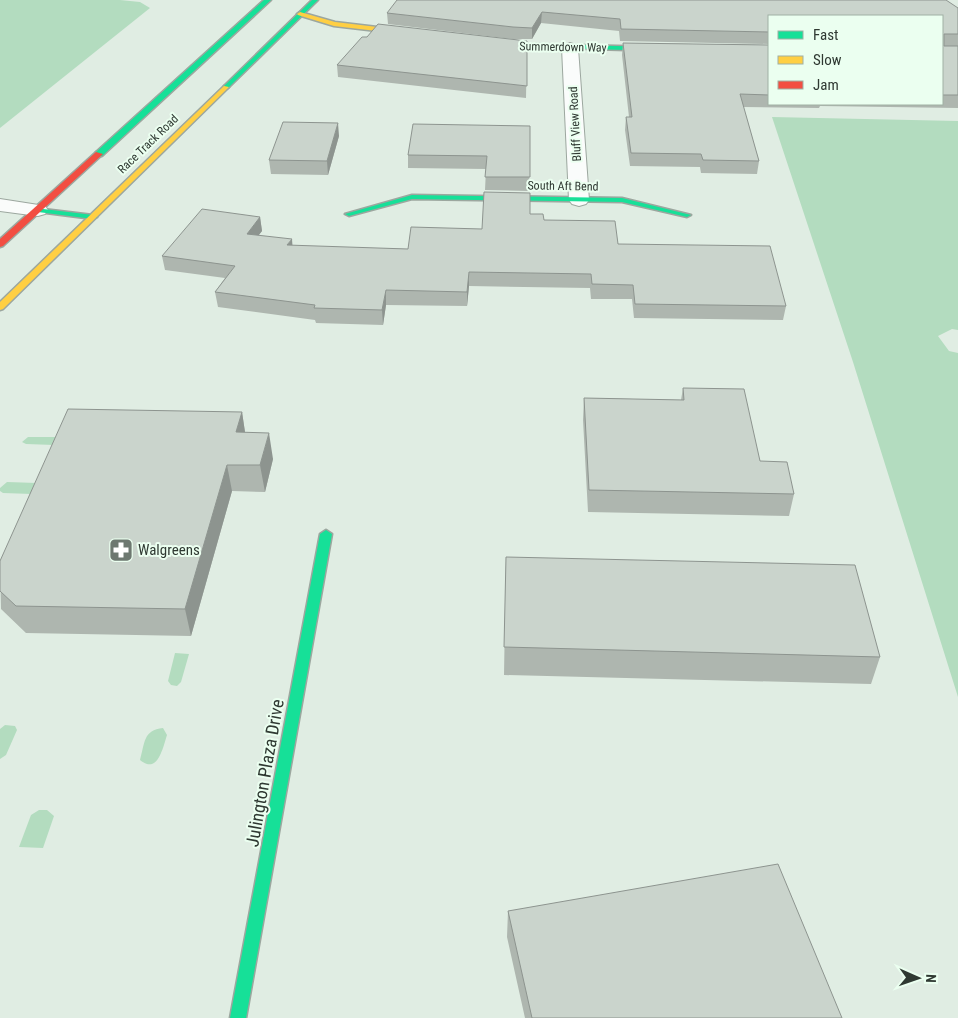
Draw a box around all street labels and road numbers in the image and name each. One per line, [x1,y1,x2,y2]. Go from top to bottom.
street label: Summerdown Way [519,39,607,55]
street label: Bluff View Road [566,86,584,162]
street label: Race Track Road [115,112,181,176]
street label: South Aft Bend [527,178,599,194]
street label: Julington Plaza Drive [241,697,288,848]

